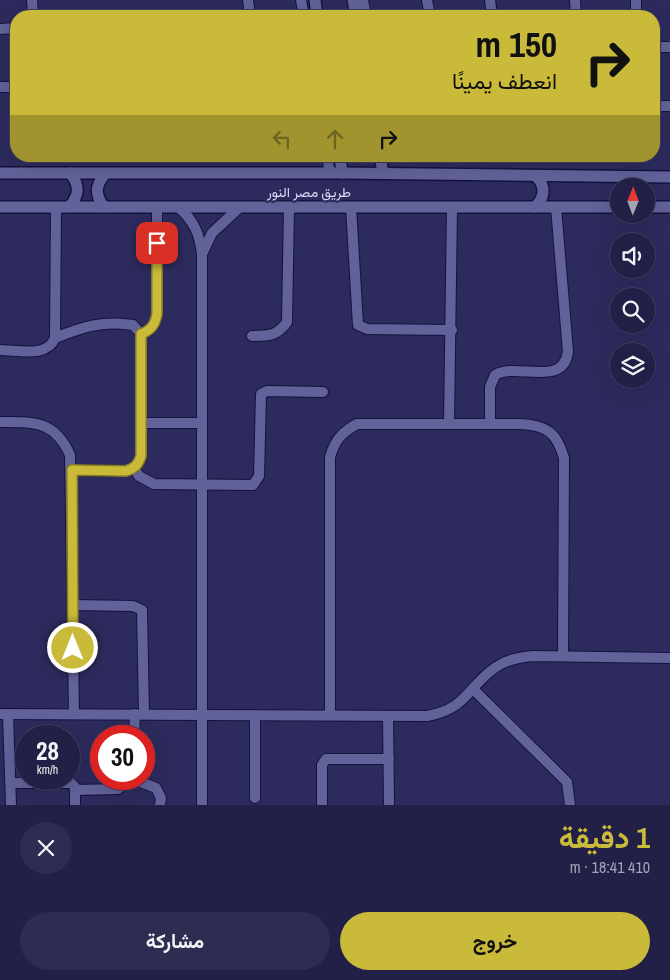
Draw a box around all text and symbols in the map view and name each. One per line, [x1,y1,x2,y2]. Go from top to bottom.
text: 150 m [476,21,557,68]
icon: right [575,30,640,95]
text: انعطف يمينًا [452,66,557,96]
icon: left [268,125,296,153]
icon: ahead [321,125,349,153]
icon: right [374,125,402,153]
north arrow [610,178,655,222]
map controls [610,178,655,388]
street label: طريق مصر النور [266,183,351,201]
pin [136,222,178,264]
icon: arrive [143,229,171,257]
button: sound [610,233,655,278]
button: search [610,288,655,333]
button: layers [610,343,655,388]
position arrow [46,621,98,673]
speed limit sign: 30 [90,725,155,790]
text: 28 [36,734,59,768]
text: km/h [37,762,58,778]
text: 1 دقيقة [559,817,650,857]
button: close [20,822,72,874]
text: 410 m · 18:41 [570,856,650,878]
button: مشاركة [20,912,330,970]
button: خروج [340,912,650,970]

